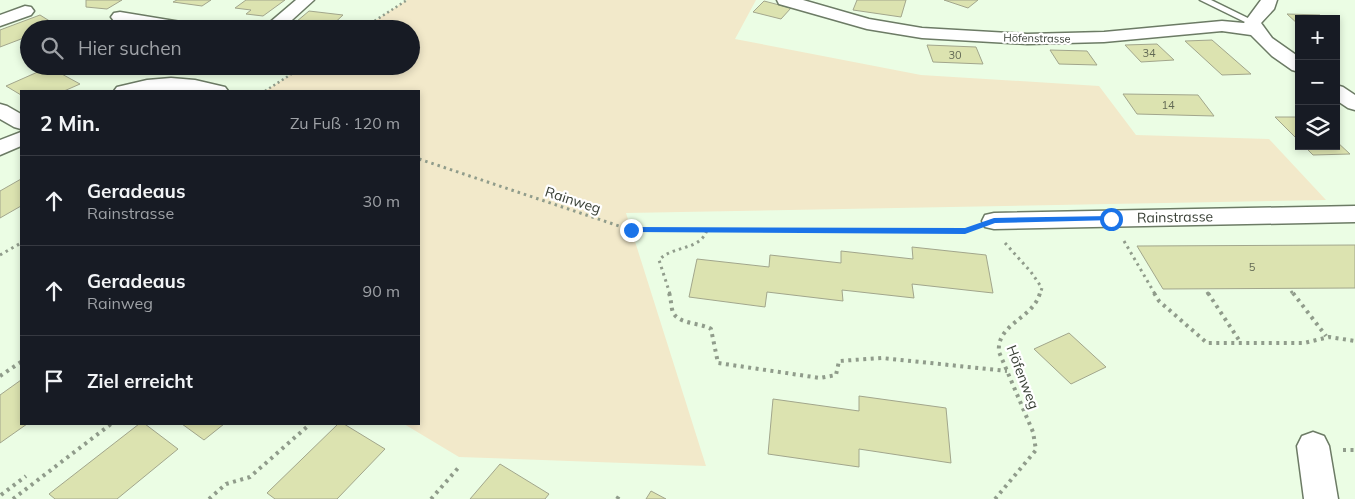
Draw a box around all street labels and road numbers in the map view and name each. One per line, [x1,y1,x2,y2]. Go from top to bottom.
street label: Höfenstrasse [1003,30,1071,46]
street label: Rainweg [543,183,603,217]
street label: Rainstrasse [1137,207,1213,227]
street label: Höfenweg [1003,342,1043,412]

